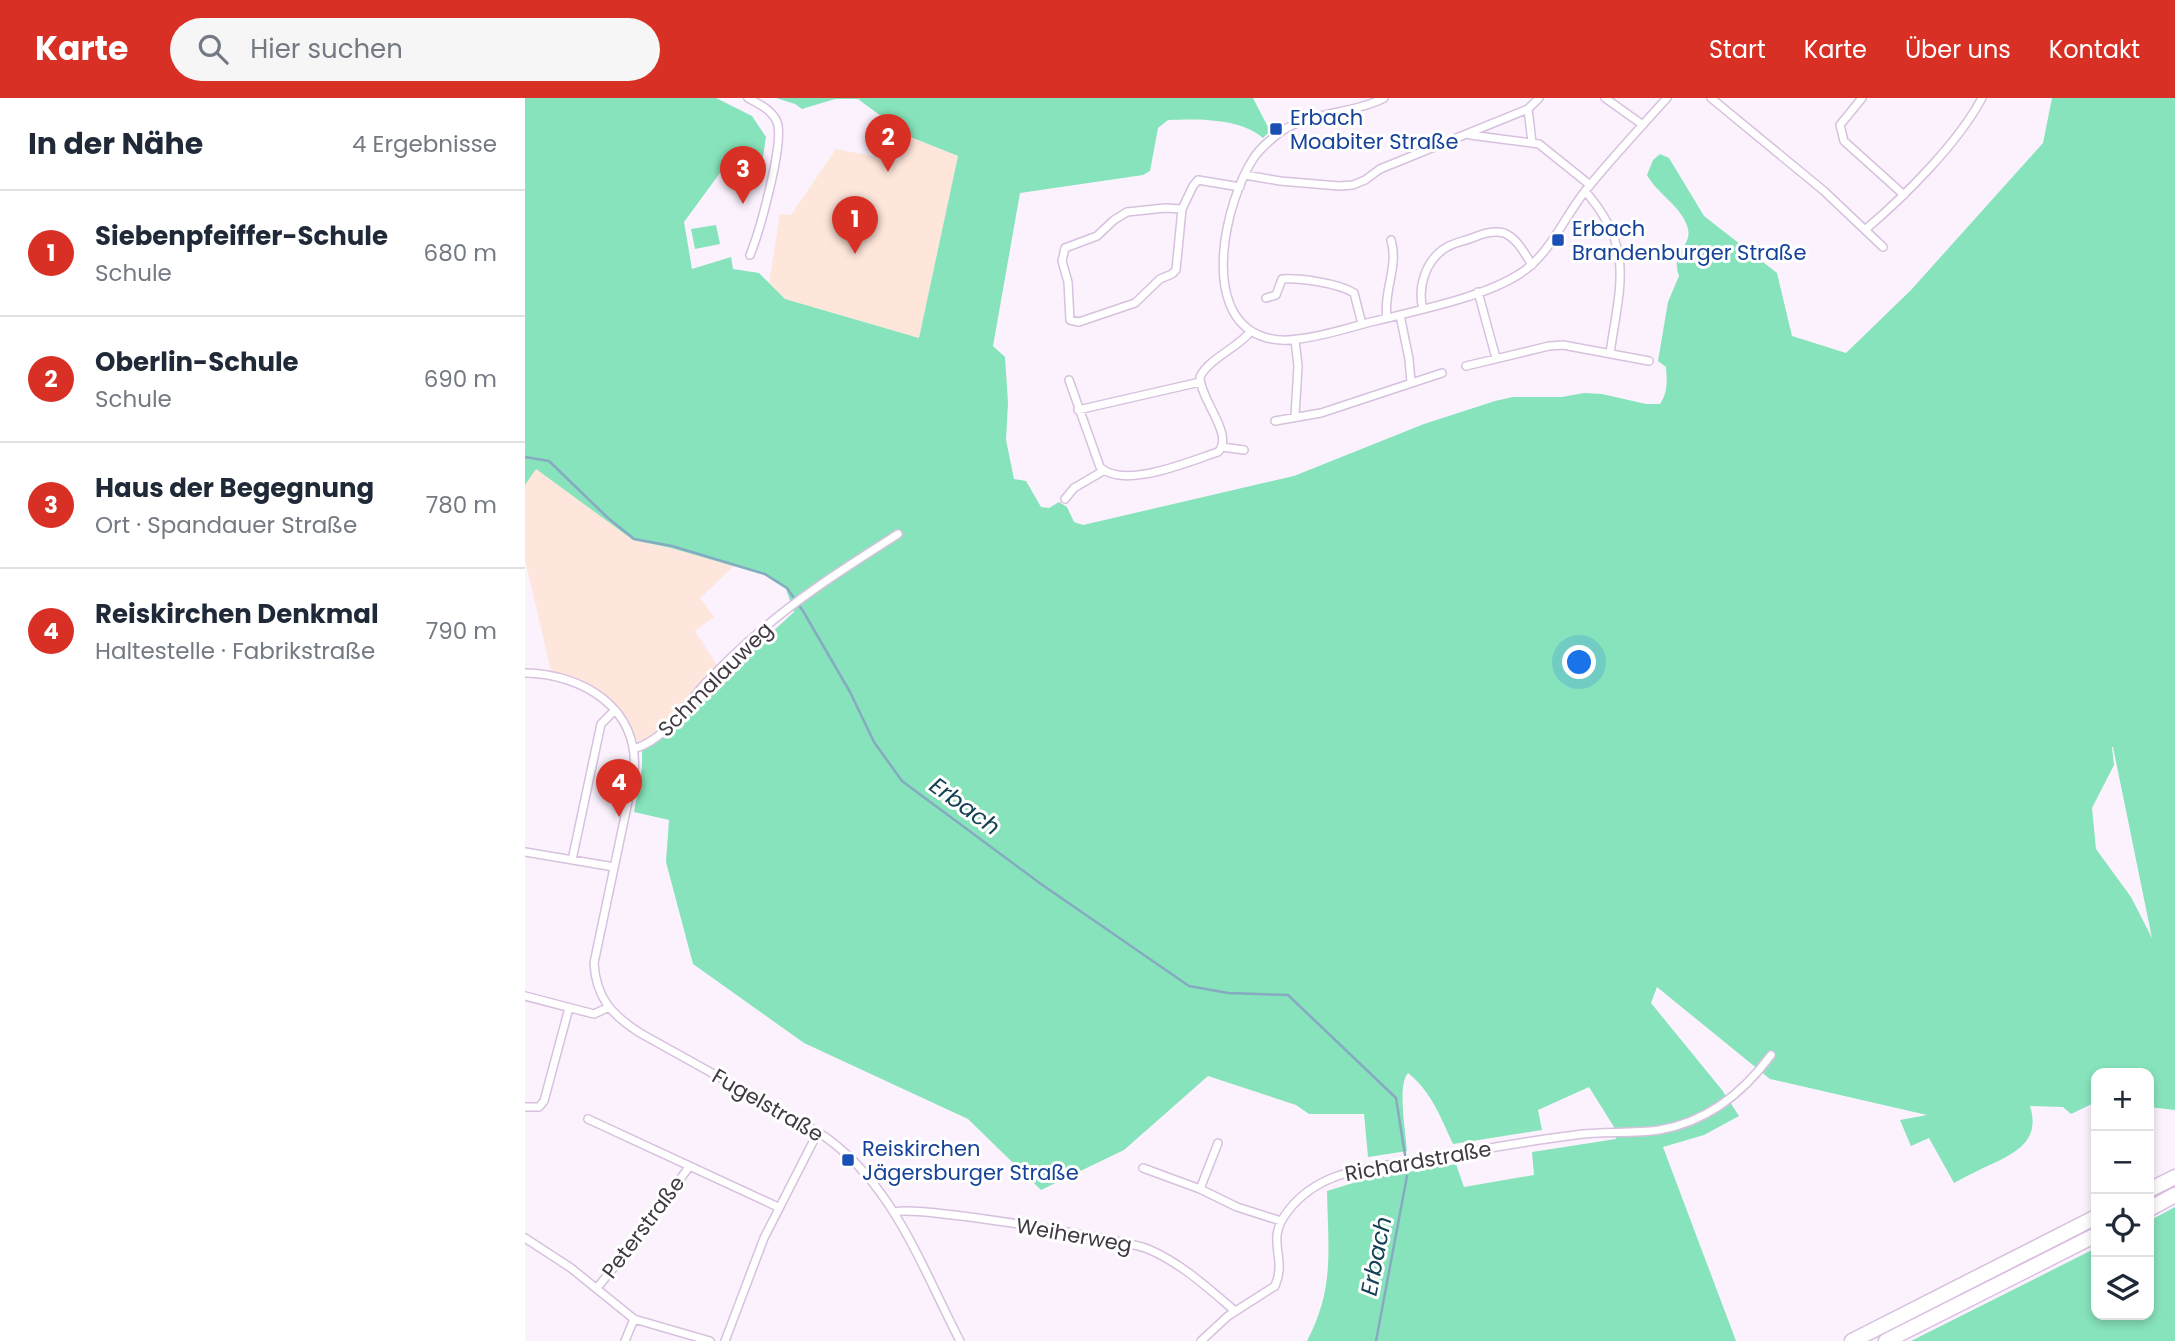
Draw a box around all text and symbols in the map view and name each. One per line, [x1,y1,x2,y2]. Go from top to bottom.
search box [170,18,660,81]
text: Karte [35,25,128,72]
icon: search [194,30,232,68]
text: Hier suchen [250,31,403,67]
text: Start [1709,33,1766,66]
text: Karte [1804,33,1867,66]
text: Über uns [1905,33,2011,66]
text: Kontakt [2049,33,2140,66]
place label: Erbach Moabiter Straße [1290,103,1459,156]
pin: 2 [865,114,911,172]
marker: Erbach Moabiter Straße [1268,121,1284,137]
text: In der Nähe [28,122,203,165]
text: 4 Ergebnisse [352,128,497,160]
pin: 3 [720,146,766,204]
pin: 1 [832,196,878,254]
place label: Erbach Brandenburger Straße [1572,214,1806,267]
text: Siebenpfeiffer-Schule [95,218,388,254]
marker: Erbach Brandenburger Straße [1550,232,1566,248]
text: 1 [47,237,55,269]
text: 680 m [424,237,497,269]
text: Schule [95,257,172,289]
text: Oberlin-Schule [95,344,299,380]
text: 2 [44,363,58,395]
text: 690 m [424,363,497,395]
text: Schule [95,383,172,415]
text: Haus der Begegnung [95,470,374,506]
text: 3 [44,489,58,521]
text: 780 m [426,489,497,521]
text: Ort · Spandauer Straße [95,509,357,541]
text: Reiskirchen Denkmal [95,596,379,632]
text: 4 [43,615,59,647]
text: 790 m [426,615,497,647]
street label: Schmalauweg [651,615,779,743]
text: Haltestelle · Fabrikstraße [95,635,375,667]
your location [1562,645,1596,679]
pin: 4 [596,759,642,817]
water label: Erbach [923,769,1007,843]
street label: Fugelstraße [707,1061,829,1149]
map controls [2091,1068,2154,1320]
button: + [2091,1068,2154,1131]
button: − [2091,1131,2154,1194]
place label: Reiskirchen Jägersburger Straße [862,1134,1079,1187]
street label: Richardstraße [1342,1134,1494,1188]
marker: Reiskirchen Jägersburger Straße [840,1152,856,1168]
street label: Peterstraße [595,1170,691,1284]
button: locate [2091,1194,2154,1257]
street label: Weiherweg [1014,1211,1134,1259]
water label: Erbach [1353,1214,1399,1298]
button: layers [2091,1257,2154,1320]

